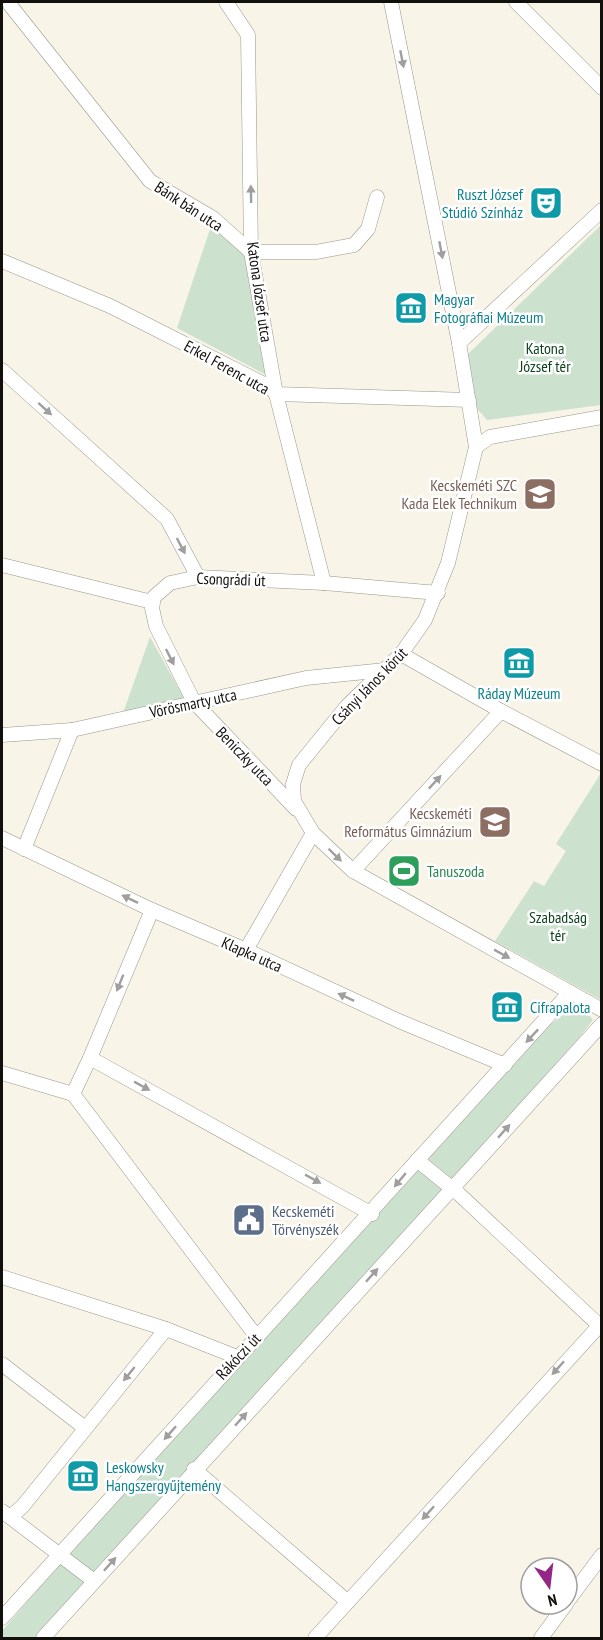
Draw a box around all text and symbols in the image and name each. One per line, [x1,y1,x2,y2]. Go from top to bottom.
one-way arrow [398,50,407,69]
street label: Bánk bán utca [151,177,227,235]
one-way arrow [246,184,255,203]
place label: Ruszt József Stúdió Színház [442,184,524,222]
theatre icon: Ruszt József Stúdió Színház [528,185,564,221]
street label: Katona József utca [243,241,277,343]
one-way arrow [436,241,446,259]
place label: Magyar Fotográfiai Múzeum [434,289,543,327]
museum icon: Magyar Fotográfiai Múzeum [393,290,429,326]
street label: Erkel Ferenc utca [181,335,273,399]
park label: Katona József tér [518,338,571,376]
one-way arrow [37,402,52,415]
place label: Kecskeméti SZC Kada Elek Technikum [402,475,517,513]
school or university icon: Kecskeméti SZC Kada Elek Technikum [522,476,558,512]
one-way arrow [176,537,186,555]
street label: Csongrádi út [196,568,267,590]
street label: Csányi János körút [327,642,412,729]
museum icon: Ráday Múzeum [501,645,537,681]
one-way arrow [165,649,175,666]
place label: Ráday Múzeum [477,683,561,703]
street label: Vörösmarty utca [147,684,238,722]
street label: Beniczky utca [212,722,278,790]
one-way arrow [428,774,442,789]
place label: Kecskeméti Református Gimnázium [344,803,472,841]
school or university icon: Kecskeméti Református Gimnázium [477,804,513,840]
one-way arrow [328,847,342,861]
sports icon: Tanuszoda [386,853,422,889]
place label: Tanuszoda [427,861,484,881]
one-way arrow [121,895,138,904]
park label: Szabadság tér [529,907,587,945]
street label: Klapka utca [219,932,285,976]
one-way arrow [494,949,511,959]
one-way arrow [115,974,124,992]
museum icon: Cifrapalota [489,989,525,1025]
one-way arrow [337,992,354,1001]
place label: Cifrapalota [530,997,591,1017]
one-way arrow [525,1029,539,1044]
one-way arrow [133,1081,150,1091]
one-way arrow [497,1124,510,1139]
one-way arrow [394,1172,407,1187]
one-way arrow [305,1174,322,1184]
place label: Kecskeméti Törvényszék [272,1201,340,1239]
public building icon: Kecskeméti Törvényszék [231,1202,267,1238]
one-way arrow [365,1268,379,1282]
street label: Rákóczi út [211,1328,265,1383]
one-way arrow [552,1360,565,1375]
one-way arrow [122,1366,135,1382]
one-way arrow [234,1412,247,1427]
one-way arrow [163,1425,177,1440]
place label: Leskowsky Hangszergyűjtemény [106,1457,221,1495]
museum icon: Leskowsky Hangszergyűjtemény [65,1458,101,1494]
one-way arrow [422,1505,435,1520]
one-way arrow [103,1556,117,1571]
north arrow [519,1556,579,1616]
text: N [546,1590,559,1611]

